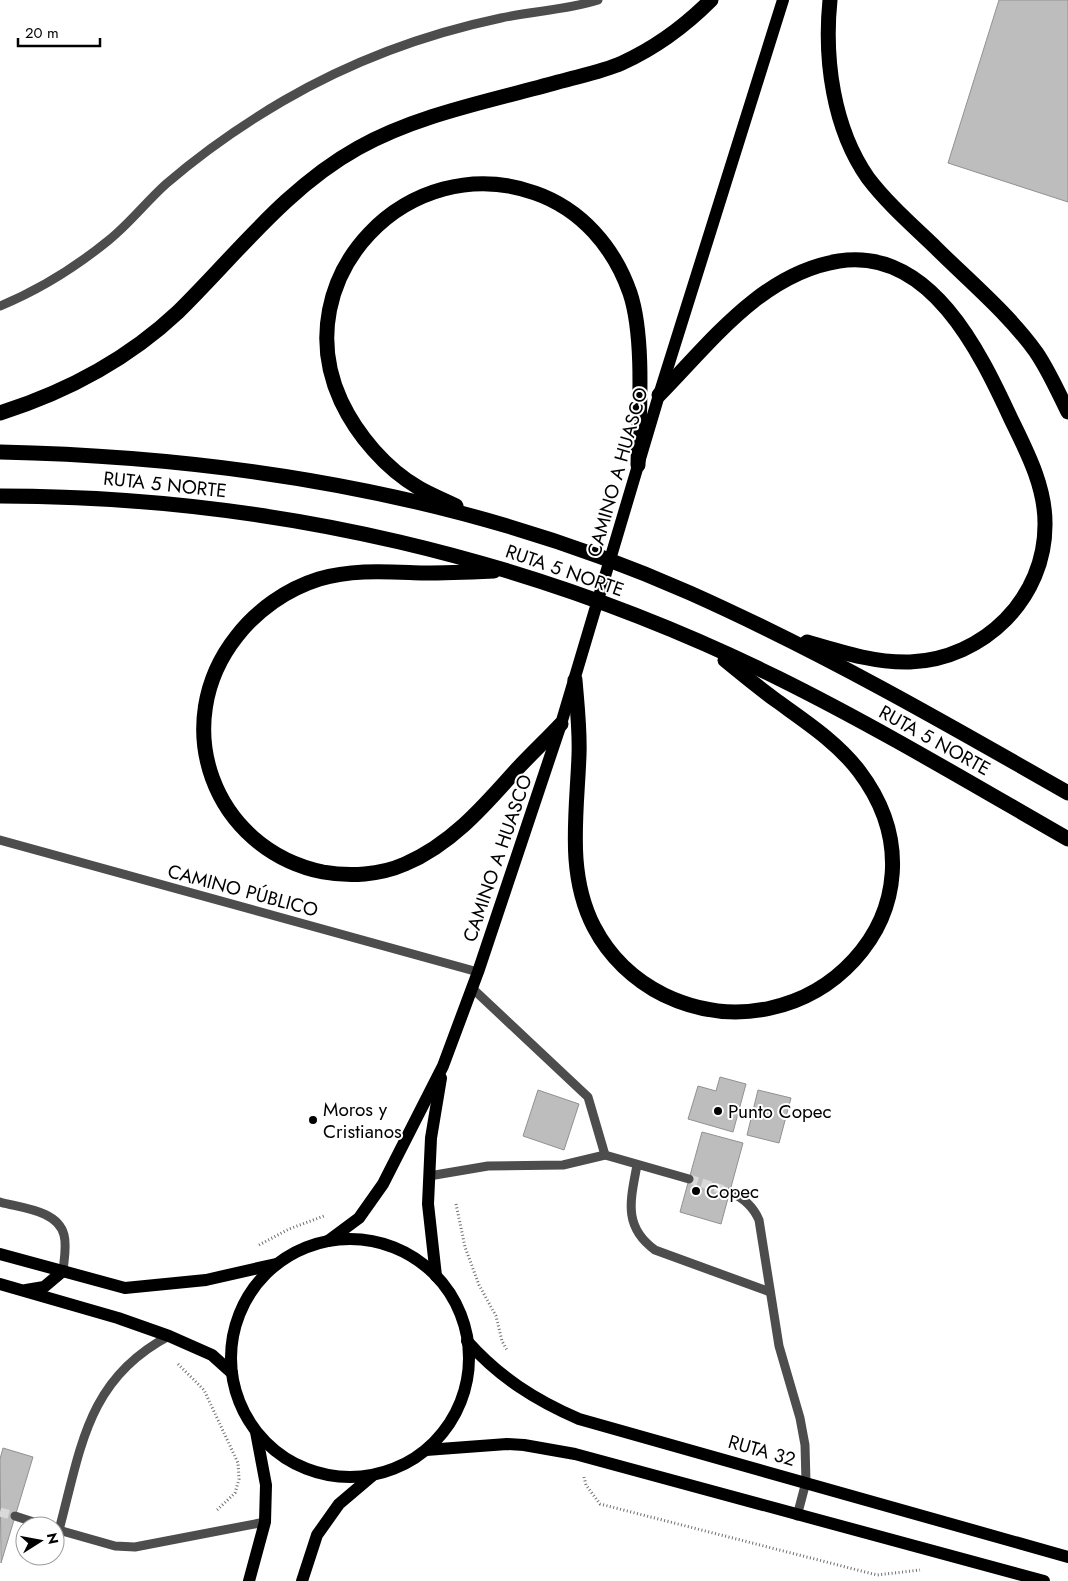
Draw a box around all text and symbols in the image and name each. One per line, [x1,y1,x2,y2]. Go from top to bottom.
scale bar [18,15,100,47]
text: 20 m [25,22,59,44]
street label: CAMINO A HUASCO [580,384,655,560]
street label: RUTA 5 NORTE [102,465,228,504]
street label: RUTA 5 NORTE [502,538,628,603]
street label: RUTA 5 NORTE [874,699,995,782]
street label: CAMINO A HUASCO [456,771,539,946]
street label: CAMINO PÚBLICO [165,857,321,924]
place label: Moros y Cristianos [323,1096,402,1145]
place label: Punto Copec [728,1098,832,1125]
marker: Punto Copec [712,1105,724,1117]
marker: Moros y Cristianos [307,1114,319,1126]
place label: Copec [706,1178,759,1205]
marker: Copec [690,1185,702,1197]
street label: RUTA 32 [725,1428,799,1473]
north arrow [15,1516,65,1566]
text: N [42,1531,64,1546]

